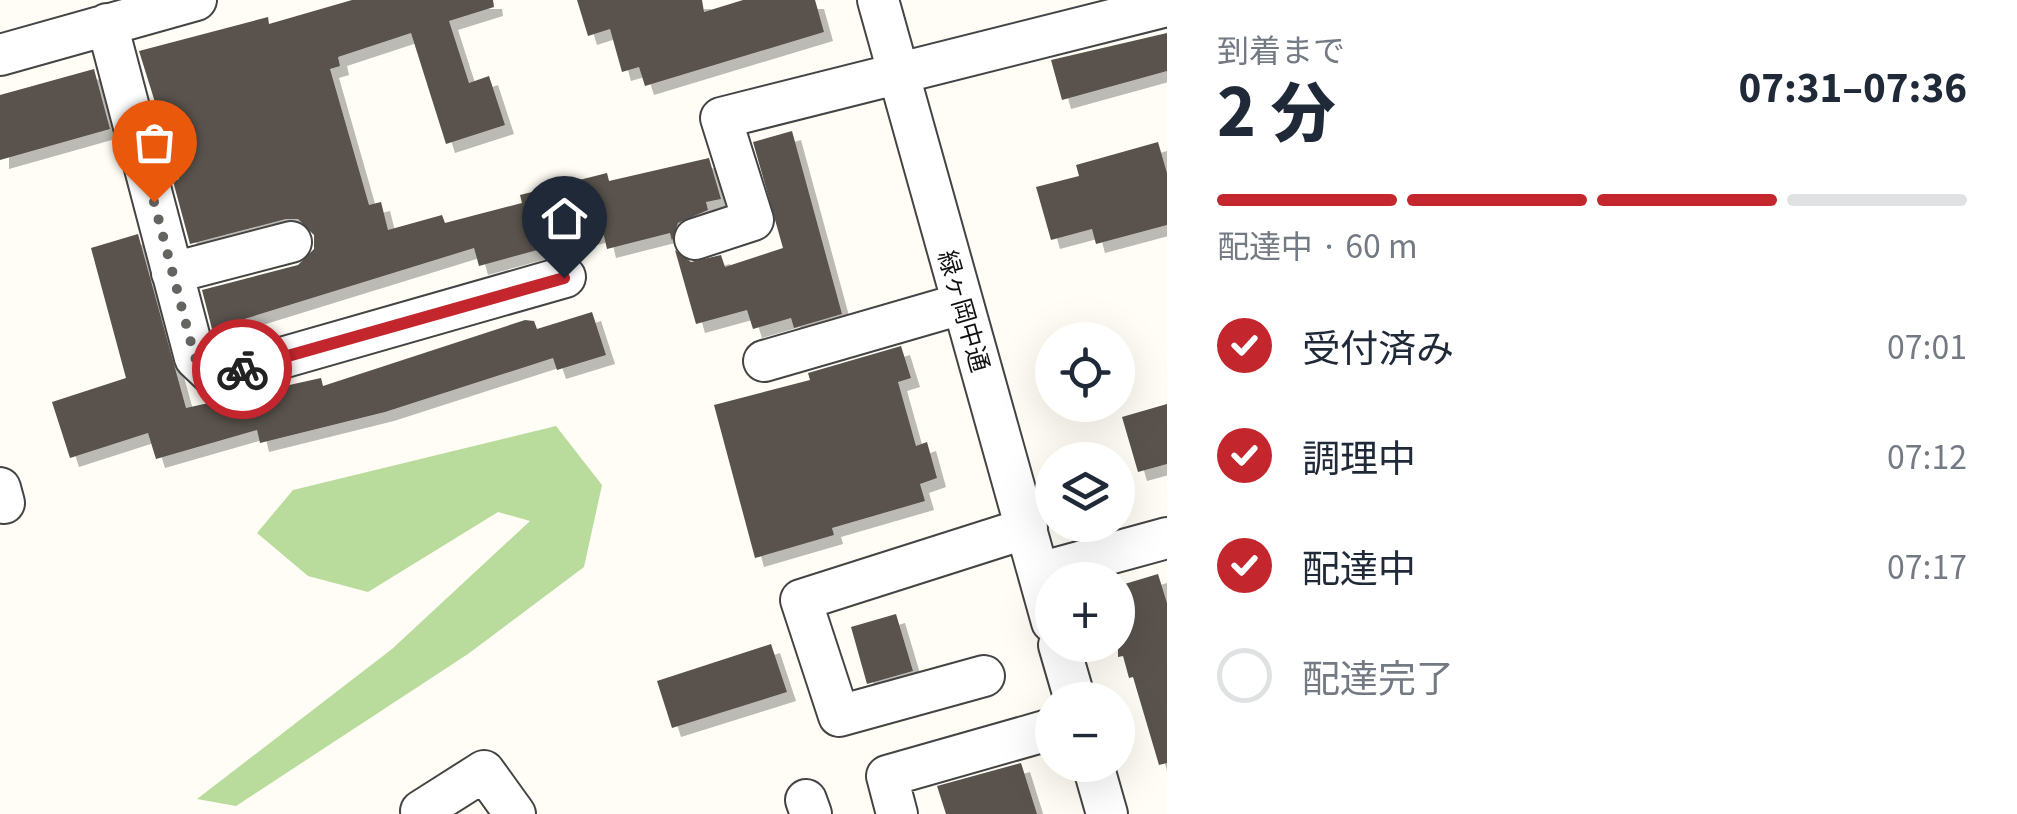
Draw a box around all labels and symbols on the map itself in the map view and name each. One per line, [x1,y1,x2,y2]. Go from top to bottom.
pin [112,100,197,203]
pin [522,176,607,279]
street label: 緑ヶ岡中通 [931,245,1000,375]
courier [192,319,292,419]

